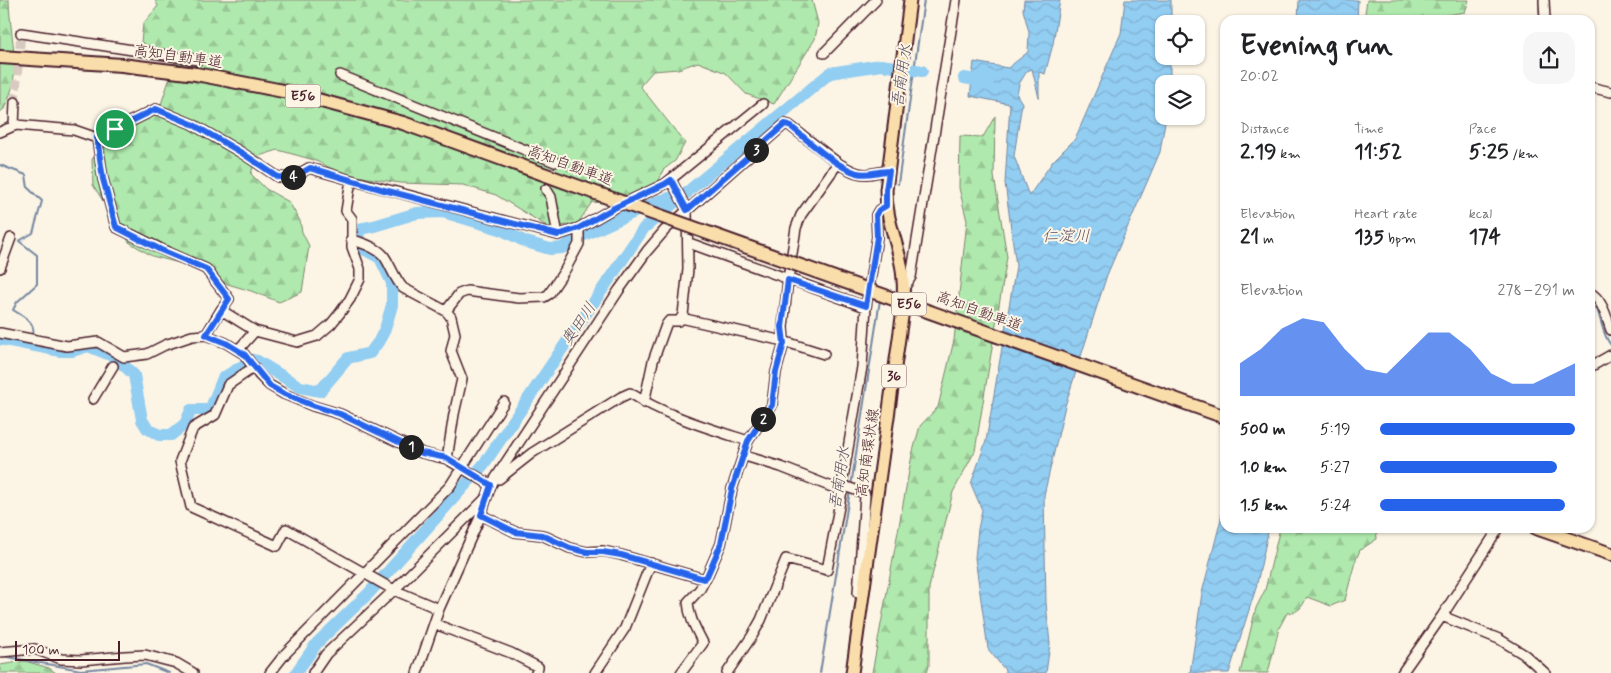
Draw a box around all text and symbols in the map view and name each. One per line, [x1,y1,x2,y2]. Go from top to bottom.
map controls [1155,15,1205,125]
button: locate [1155,15,1205,65]
text: Evening run [1240,28,1393,65]
button: share [1523,32,1575,84]
street label: 高知自動車道 [132,41,224,73]
water label: 吾南用水 [887,43,917,109]
text: 20:02 [1240,66,1279,87]
button: layers [1155,75,1205,125]
road number: E56 [286,84,320,108]
pin [94,108,136,150]
icon: arrive [101,115,129,143]
text: Distance [1240,120,1289,138]
text: Time [1354,120,1384,138]
text: Pace [1469,120,1497,138]
pin: 3 [744,138,768,162]
text: 2.19 [1240,138,1277,166]
text: 11:52 [1354,138,1402,166]
text: 5:25 [1469,138,1508,166]
street label: 高知自動車道 [524,141,616,191]
text: 3 [753,141,760,159]
text: km [1277,145,1301,163]
text: /km [1508,145,1539,163]
pin: 4 [280,164,306,190]
text: 4 [289,168,298,186]
text: Elevation [1240,205,1295,223]
text: Heart rate [1354,205,1417,223]
text: kcal [1469,205,1492,223]
text: 21 [1240,223,1259,251]
text: 135 [1354,223,1384,251]
text: 174 [1469,223,1501,251]
water label: 仁淀川 [1042,226,1090,247]
text: m [1259,230,1274,248]
text: bpm [1384,230,1416,248]
text: Elevation [1240,280,1303,301]
text: 278–291 m [1497,280,1575,301]
street label: 高知自動車道 [933,287,1025,337]
road number: E56 [892,292,926,316]
water label: 奥田川 [557,298,601,350]
road number: 36 [882,364,906,388]
pin: 2 [750,406,776,432]
street label: 高知南環状線 [852,407,884,499]
text: 2 [760,410,767,428]
text: 500 m [1240,419,1285,440]
text: 5:19 [1320,419,1351,440]
pin: 1 [398,434,424,460]
text: 1 [408,438,415,456]
water label: 吾南用水 [825,445,855,511]
text: 1.0 km [1240,457,1287,478]
text: 5:27 [1320,457,1350,478]
text: 1.5 km [1240,495,1288,516]
text: 5:24 [1320,495,1351,516]
scale bar [15,638,120,661]
text: 100 m [22,641,60,659]

